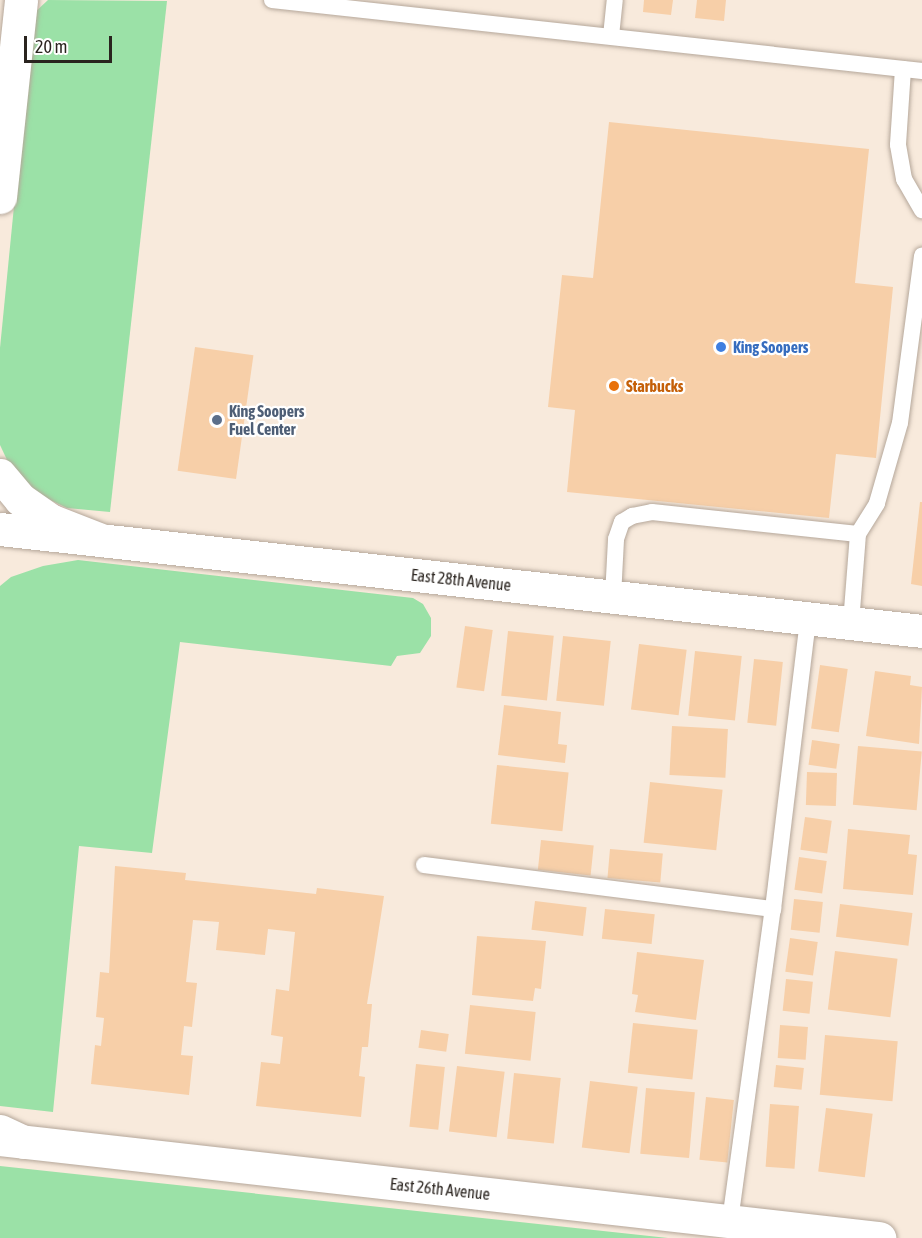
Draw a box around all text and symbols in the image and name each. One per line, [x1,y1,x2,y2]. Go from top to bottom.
scale bar [27,24,116,62]
text: 20 m [35,36,67,57]
place label: King Soopers [733,337,808,357]
marker: King Soopers [714,340,728,354]
place label: Starbucks [626,376,683,396]
marker: Starbucks [607,379,621,393]
place label: King Soopers Fuel Center [229,401,304,439]
marker: King Soopers Fuel Center [210,413,224,427]
street label: East 28th Avenue [410,565,512,595]
street label: East 26th Avenue [389,1174,491,1204]

